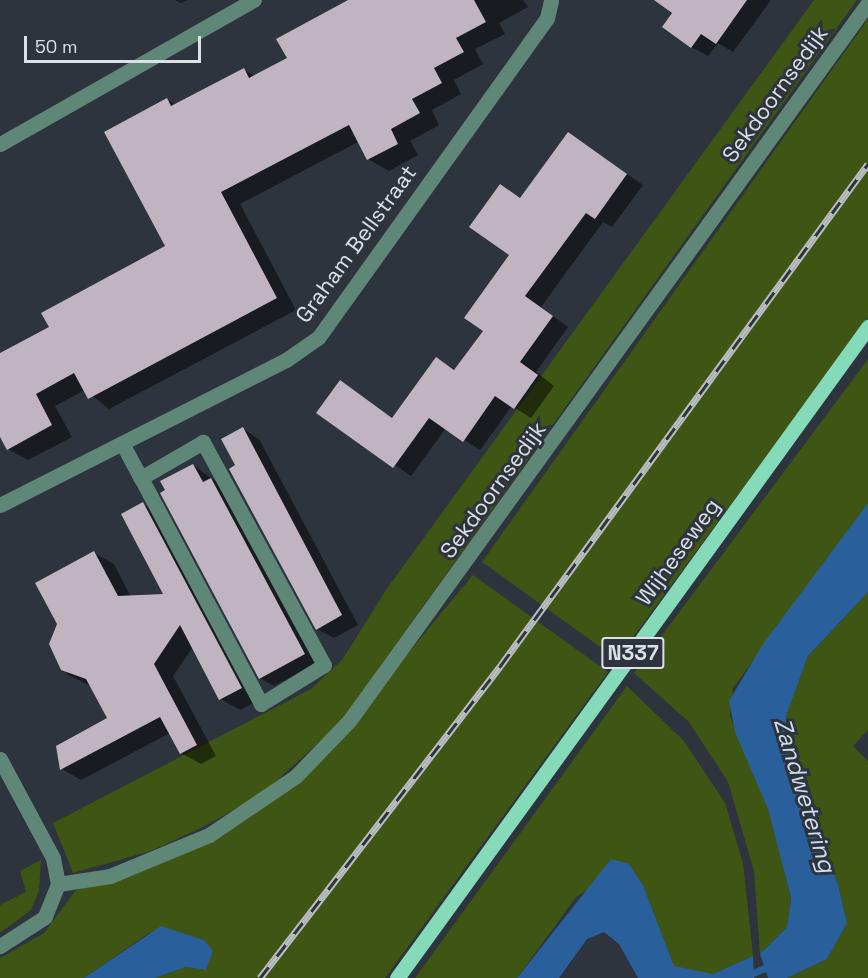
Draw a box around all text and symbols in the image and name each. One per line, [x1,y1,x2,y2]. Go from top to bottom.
street label: Sekdoornsedijk [717,21,833,167]
scale bar [27,24,204,62]
text: 50 m [35,35,77,58]
street label: Graham Bellstraat [290,160,422,328]
street label: Sekdoornsedijk [435,417,551,563]
street label: Wijheseweg [630,493,726,611]
road number: N337 [600,635,666,671]
water label: Zandwetering [768,714,842,876]

